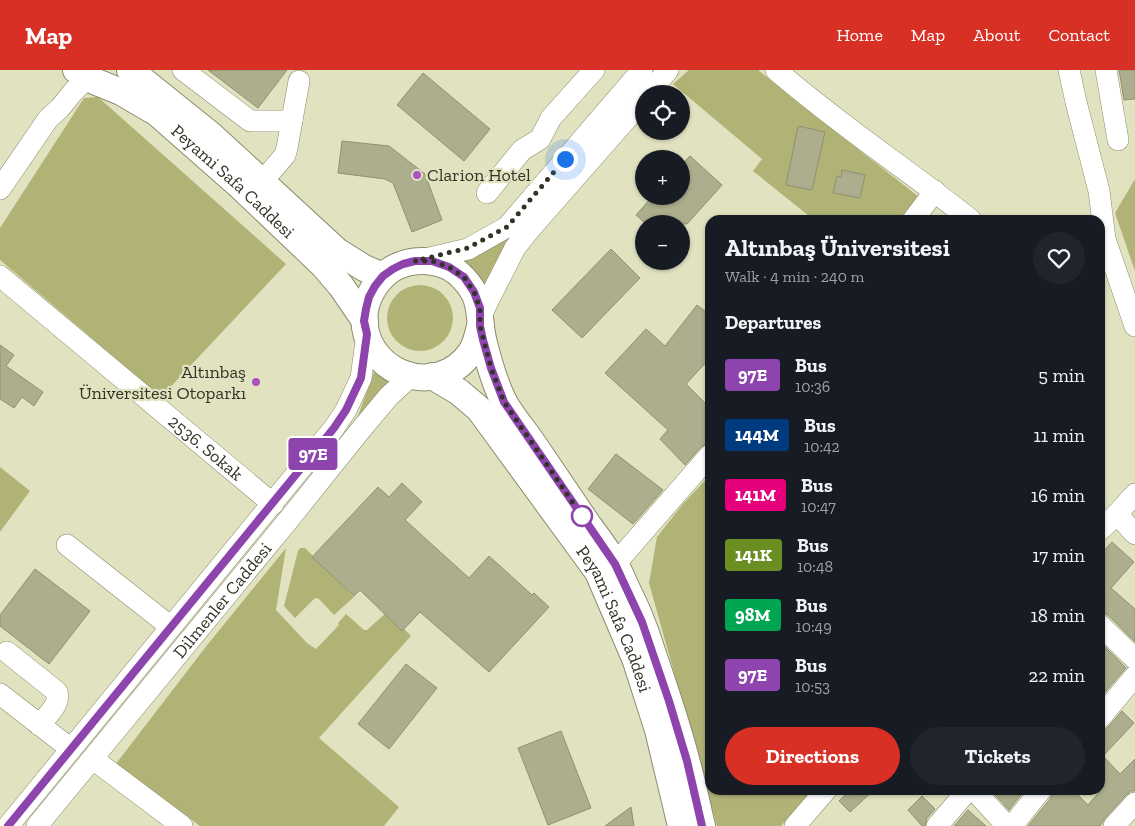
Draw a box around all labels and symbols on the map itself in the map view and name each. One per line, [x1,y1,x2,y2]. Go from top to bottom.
street label: Peyami Safa Caddesi [167,120,299,243]
your location [553,147,578,172]
place label: Clarion Hotel [427,164,531,186]
marker: Clarion Hotel [411,169,423,181]
place label: Altınbaş Üniversitesi Otoparkı [79,361,246,404]
marker: Altınbaş Üniversitesi Otoparkı [250,376,262,388]
street label: 2536. Sokak [164,410,248,486]
line badge: 97E [284,438,342,470]
unlabelled marker [571,505,593,527]
street label: Dilmenler Caddesi [168,538,276,663]
street label: Peyami Safa Caddesi [571,541,656,695]

